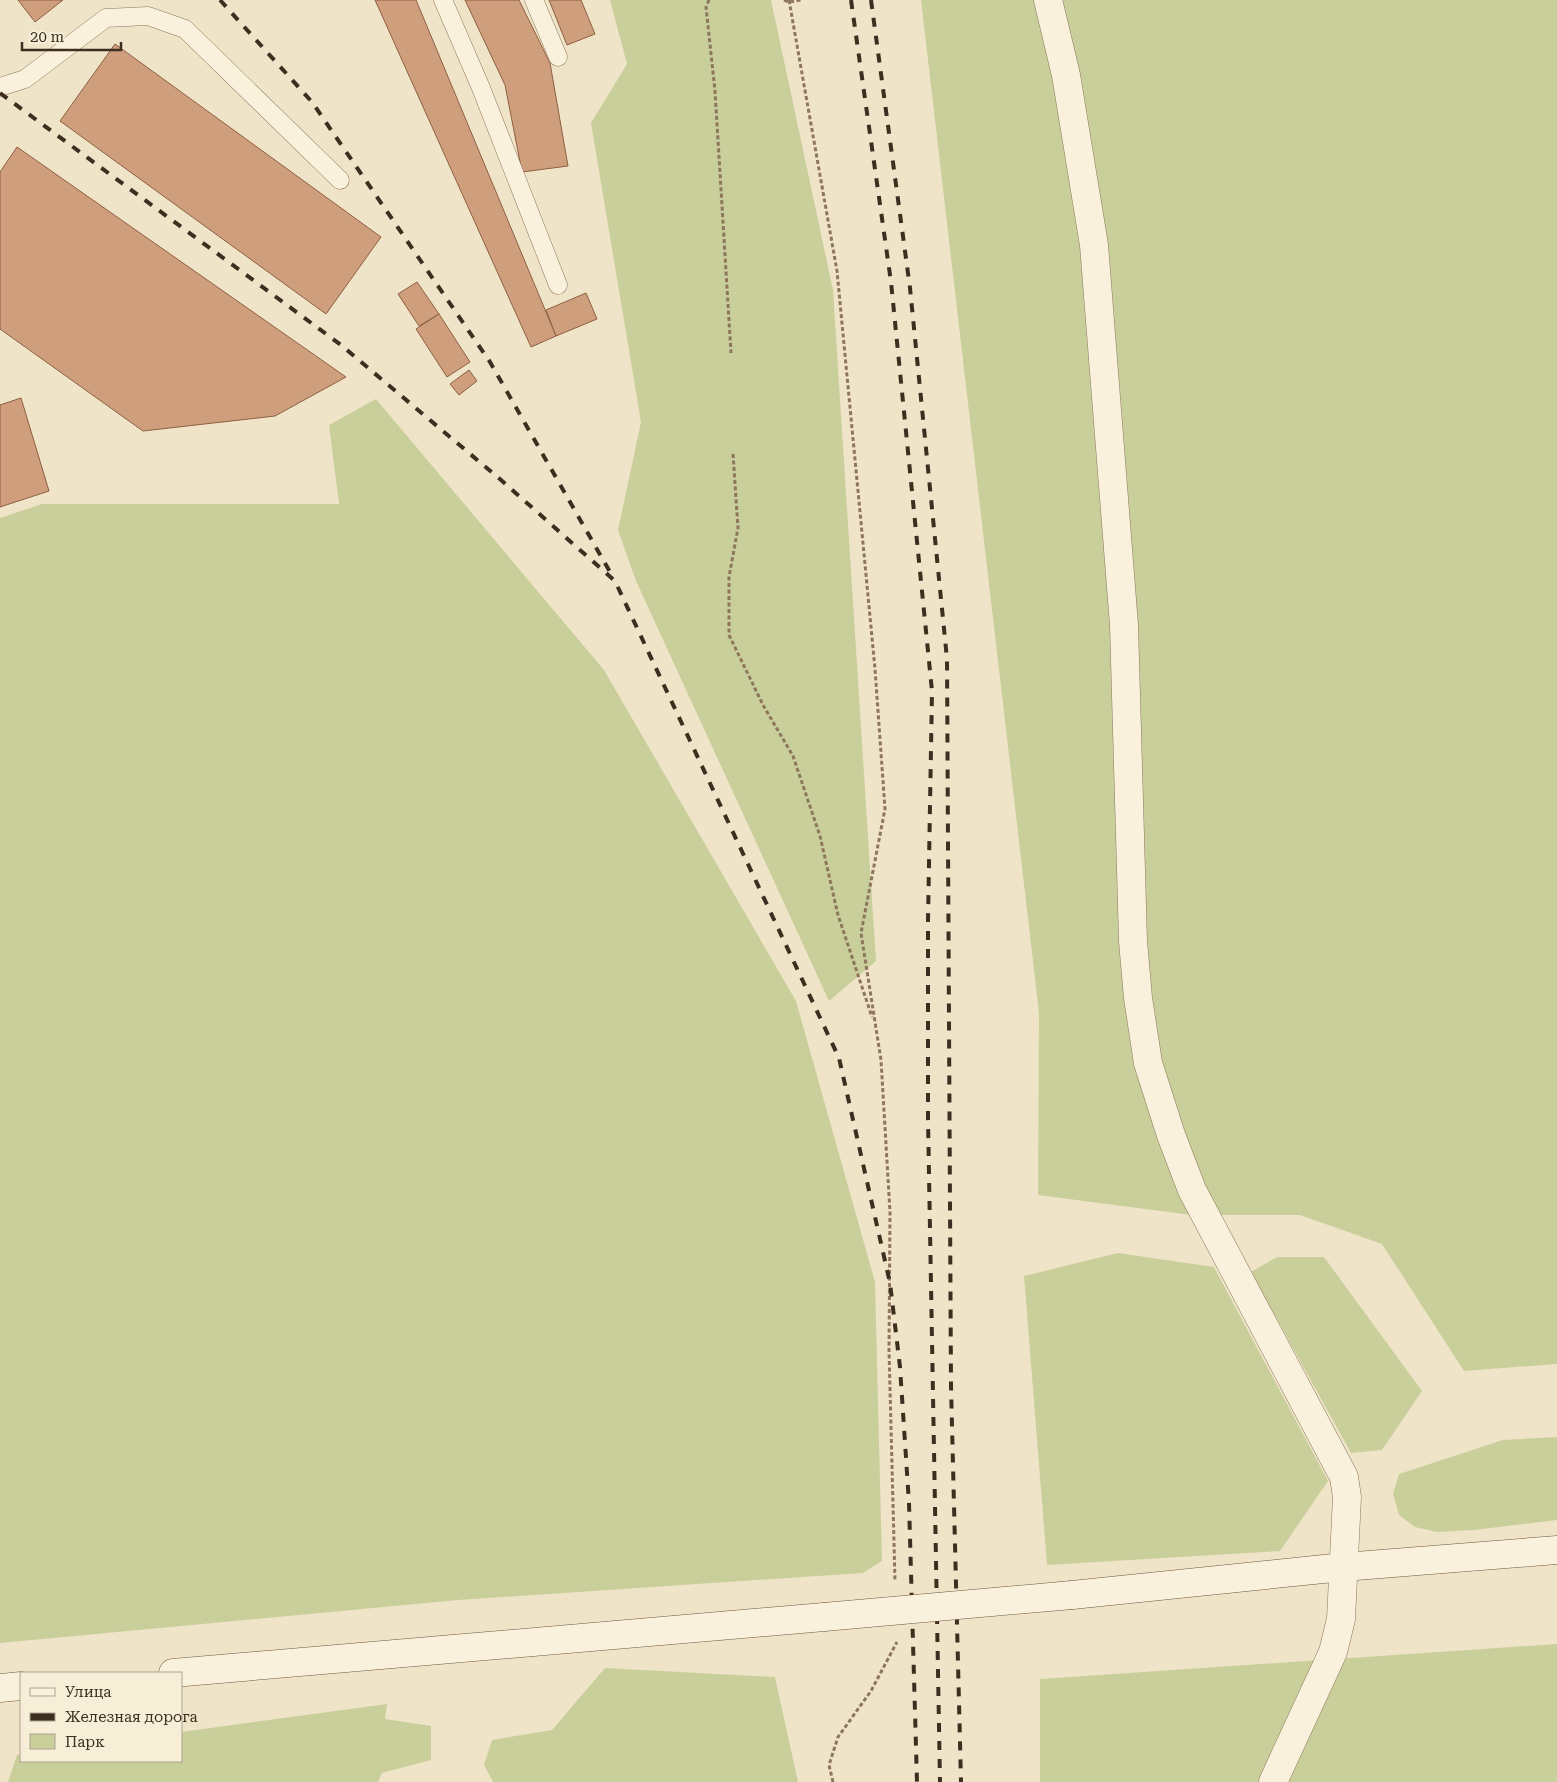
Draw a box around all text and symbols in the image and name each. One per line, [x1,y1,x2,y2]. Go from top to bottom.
scale bar [22,20,121,52]
text: 20 m [30,28,65,46]
legend [20,1672,182,1762]
text: Улица [65,1683,111,1701]
text: Железная дорога [65,1708,198,1726]
text: Парк [65,1733,105,1751]

